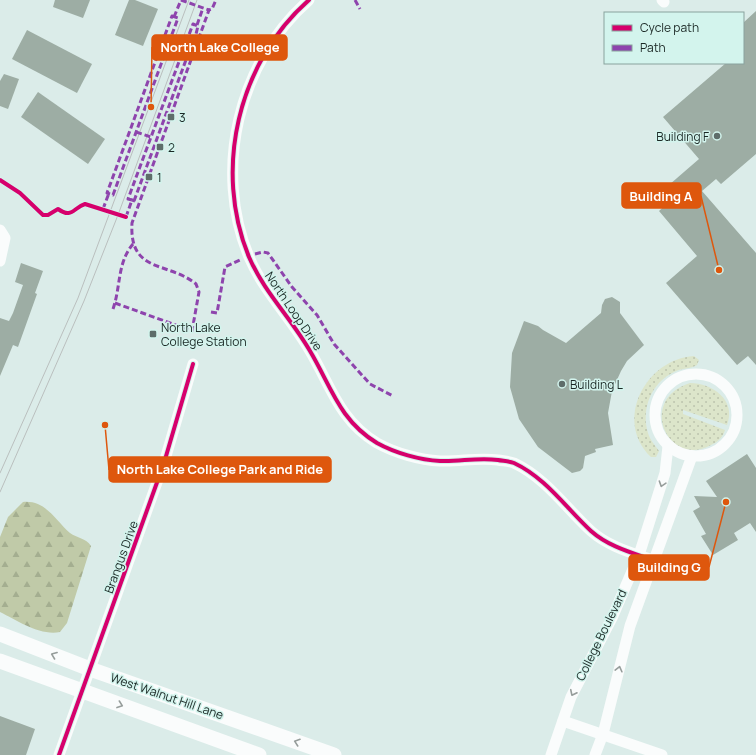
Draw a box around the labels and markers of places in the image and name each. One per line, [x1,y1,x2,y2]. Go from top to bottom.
callout: North Lake College [152,35,287,60]
place label: 3 [179,109,186,126]
marker: 3 [166,112,176,122]
place label: Building F [656,128,709,145]
marker: Building F [712,131,722,141]
place label: 2 [168,139,175,156]
marker: 2 [155,142,165,152]
place label: 1 [157,169,162,186]
marker: 1 [144,172,154,182]
callout: Building A [622,183,701,208]
place label: North Lake College Station [161,319,247,350]
marker: North Lake College Station [148,329,158,339]
place label: Building L [570,376,623,393]
marker: Building L [557,379,567,389]
callout: North Lake College Park and Ride [109,457,331,482]
callout: Building G [629,555,709,580]

